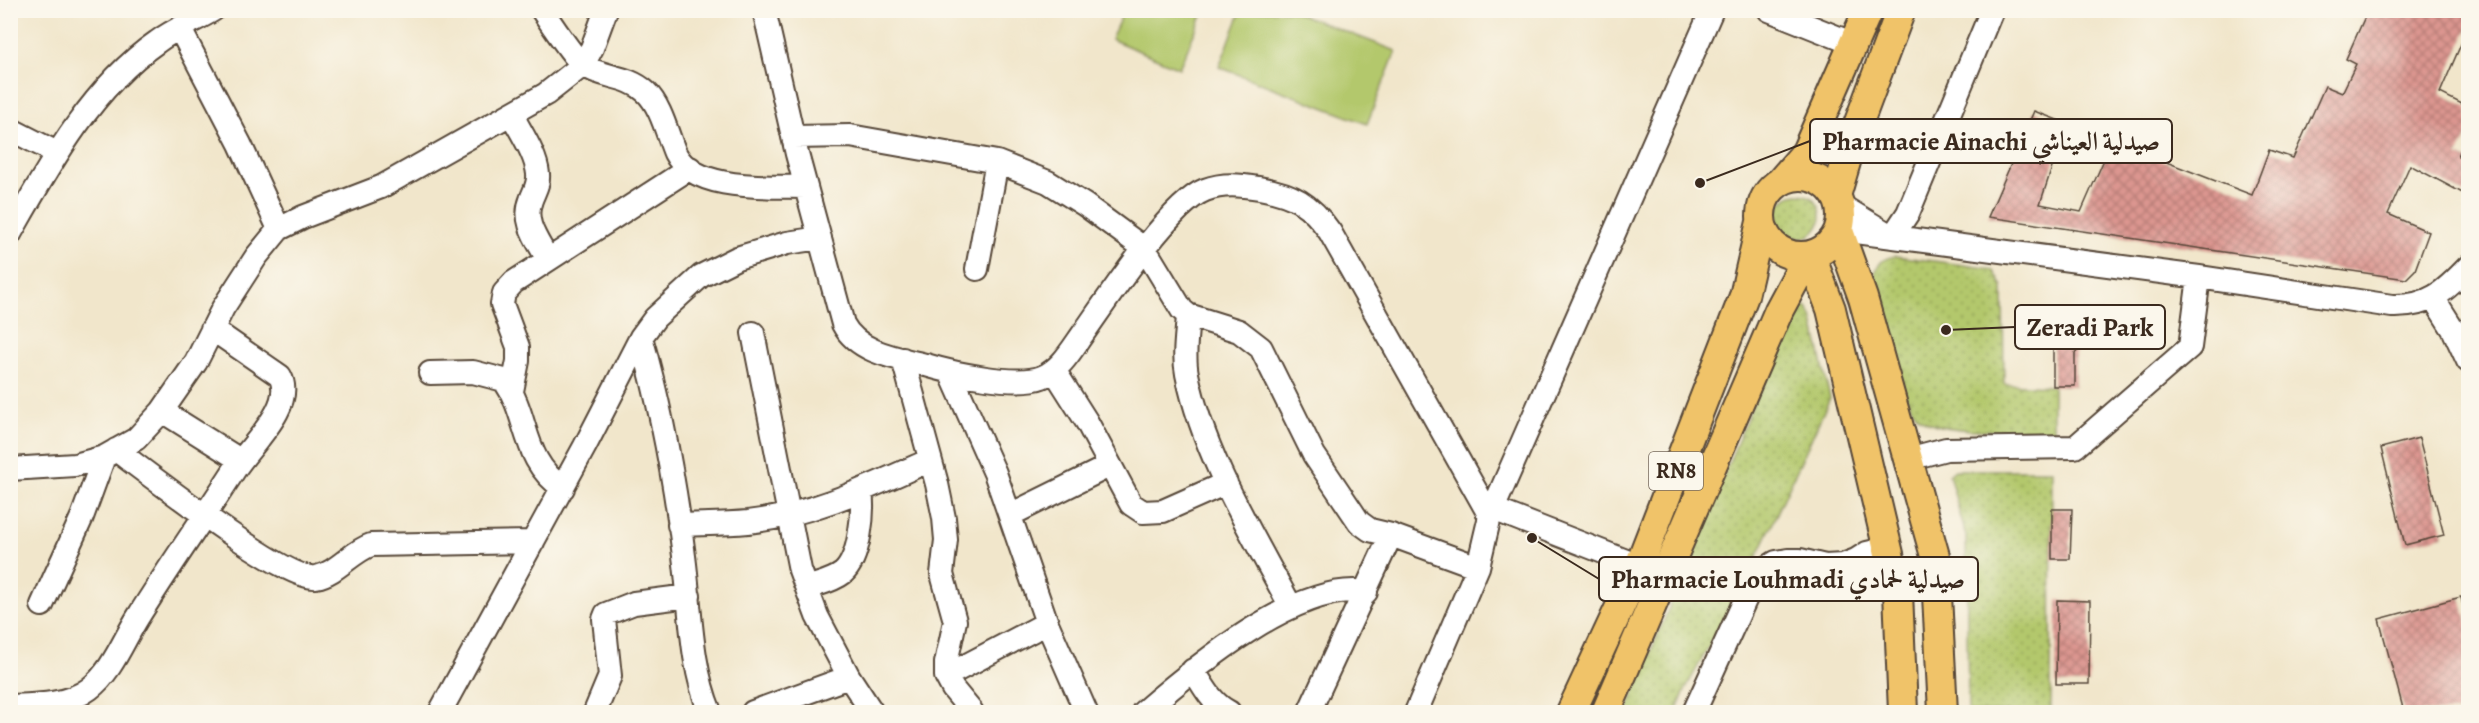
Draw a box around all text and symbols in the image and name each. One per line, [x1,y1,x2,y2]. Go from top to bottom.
callout: Pharmacie Ainachi صيدلية العيناشي [1810,119,2172,163]
text: Pharmacie Ainachi صيدلية العيناشي [1822,124,2160,165]
callout: Zeradi Park [2015,305,2165,349]
text: Zeradi Park [2027,310,2154,345]
road number: RN8 [1649,452,1703,490]
callout: Pharmacie Louhmadi صيدلية لحمادي [1599,557,1978,601]
text: Pharmacie Louhmadi صيدلية لحمادي [1611,562,1965,601]

